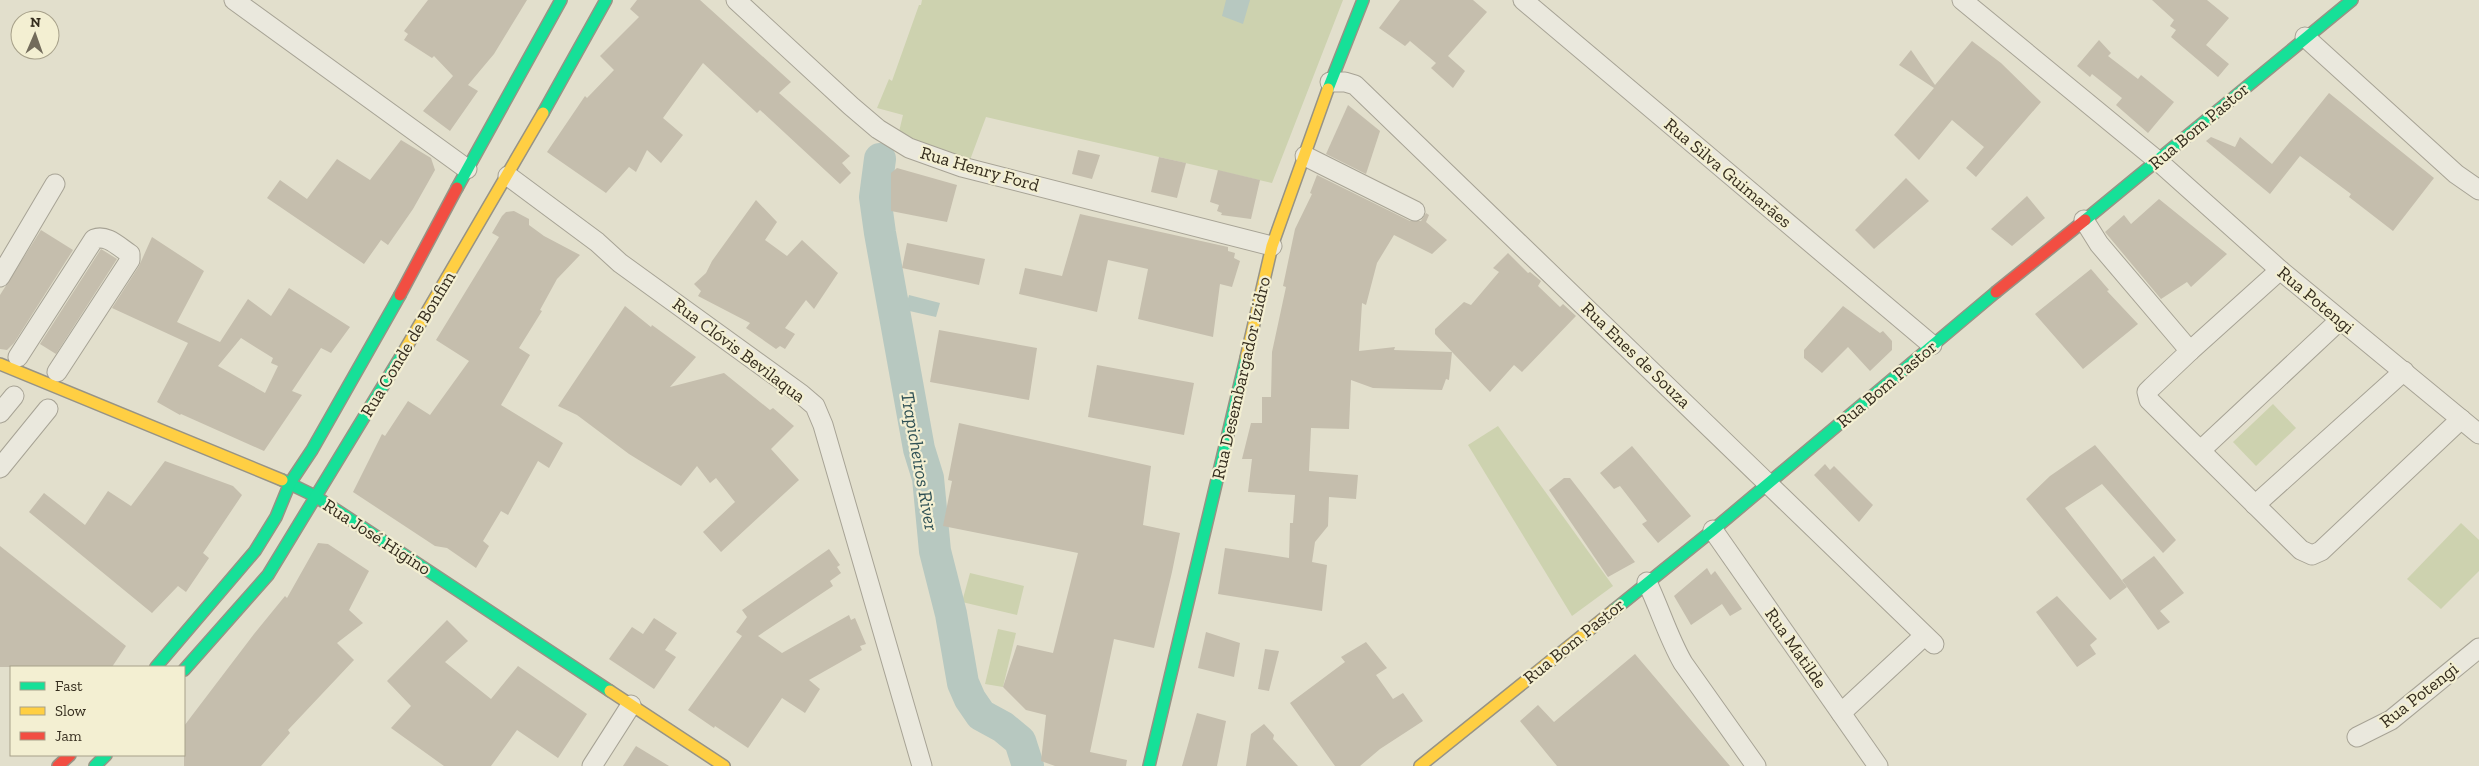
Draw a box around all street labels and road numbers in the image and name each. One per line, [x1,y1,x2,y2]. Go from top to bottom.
street label: Rua Bom Pastor [2144,78,2254,174]
street label: Rua Silva Guimarães [1660,113,1796,233]
street label: Rua Henry Ford [918,142,1042,197]
street label: Rua Potengi [2273,262,2359,338]
street label: Rua Conde de Bonfim [356,267,460,421]
street label: Rua Desembargador Izidro [1207,274,1275,482]
street label: Rua Clóvis Bevilaqua [668,293,810,407]
street label: Rua Enes de Souza [1577,297,1696,413]
street label: Rua Bom Pastor [1832,336,1942,432]
street label: Rua José Higino [319,494,435,580]
street label: Rua Bom Pastor [1519,593,1629,689]
street label: Rua Matilde [1760,604,1832,692]
street label: Rua Potengi [2375,658,2463,732]

